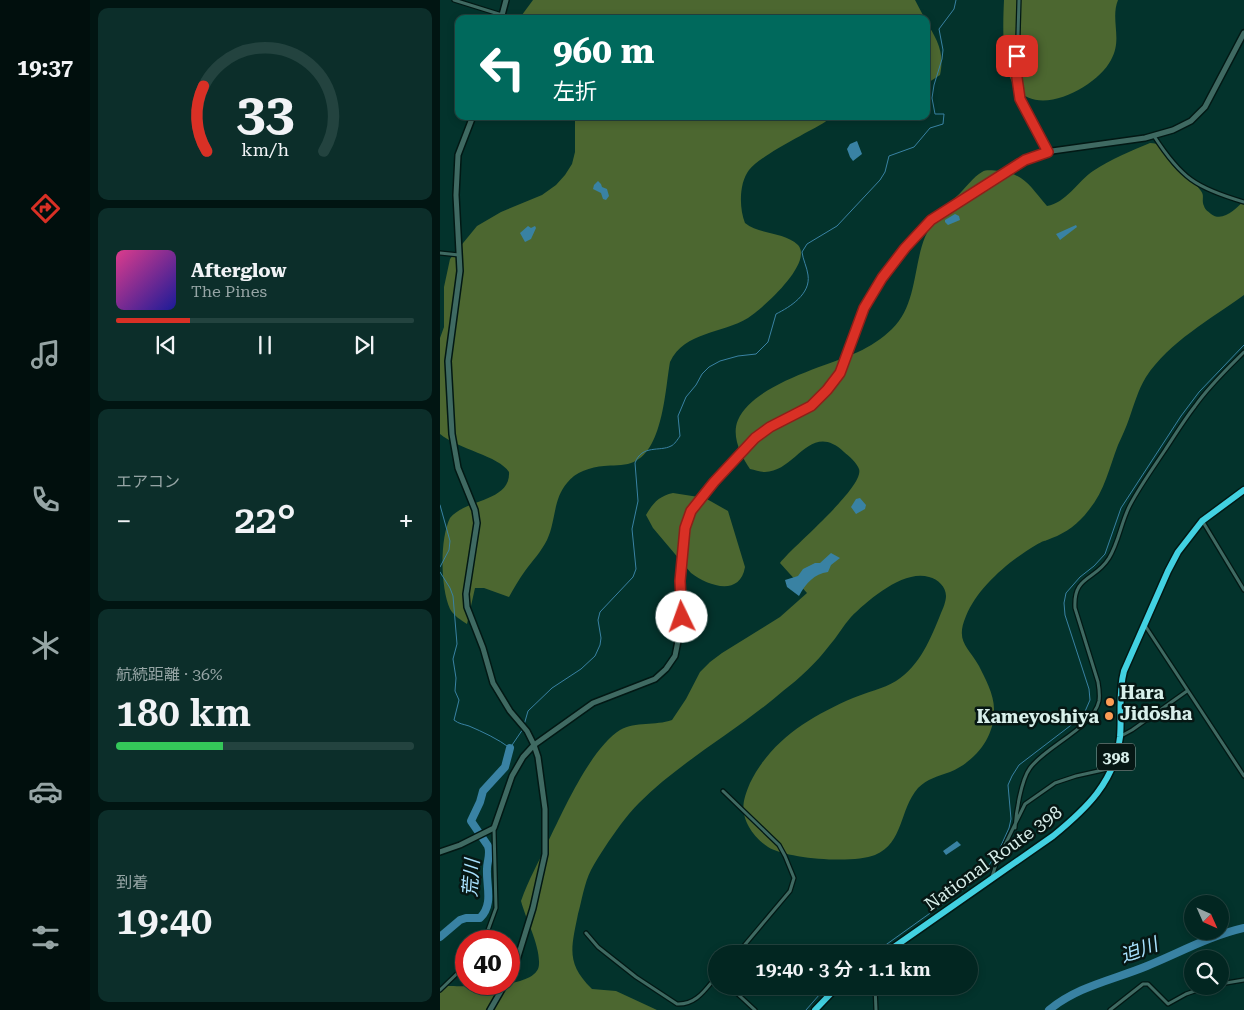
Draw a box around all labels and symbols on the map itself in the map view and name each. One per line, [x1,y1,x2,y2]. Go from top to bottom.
pin [996,35,1038,77]
position arrow [655,590,707,642]
place label: Hara Jidōsha [1120,682,1193,724]
marker: Hara Jidōsha [1104,696,1116,708]
place label: Kameyoshiya [976,706,1099,727]
marker: Kameyoshiya [1103,710,1115,722]
road number: 398 [1097,744,1135,770]
street label: National Route 398 [920,801,1066,915]
water label: 荒川 [458,856,484,898]
north arrow [1184,895,1229,940]
speed limit sign: 40 [455,930,520,995]
water label: 迫川 [1117,932,1163,967]

